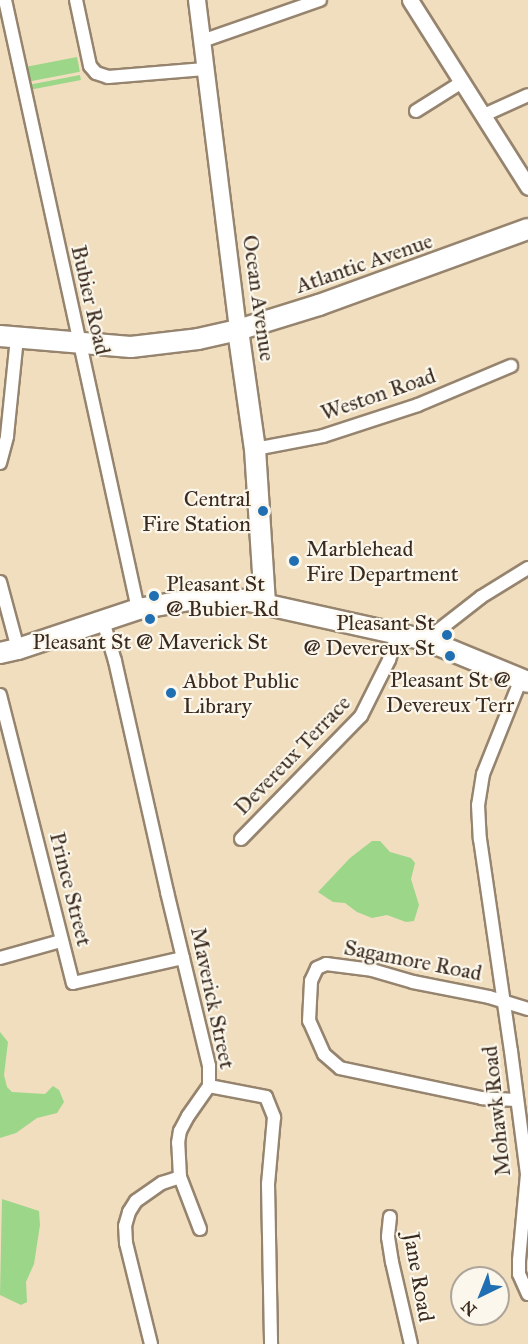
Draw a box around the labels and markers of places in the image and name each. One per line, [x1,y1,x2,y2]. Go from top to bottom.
place label: Central Fire Station [142,485,251,536]
marker: Central Fire Station [256,504,270,518]
place label: Marblehead Fire Department [306,535,458,586]
marker: Marblehead Fire Department [287,554,301,568]
place label: Pleasant St @ Bubier Rd [166,570,279,622]
marker: Pleasant St @ Bubier Rd [147,589,161,603]
place label: Pleasant St @ Devereux St [303,609,435,660]
marker: Pleasant St @ Maverick St [143,612,157,626]
marker: Pleasant St @ Devereux St [440,628,454,642]
place label: Pleasant St @ Maverick St [32,629,268,655]
marker: Pleasant St @ Devereux Terr [443,649,457,663]
place label: Pleasant St @ Devereux Terr [386,666,514,718]
place label: Abbot Public Library [183,667,299,718]
marker: Abbot Public Library [164,686,178,700]

